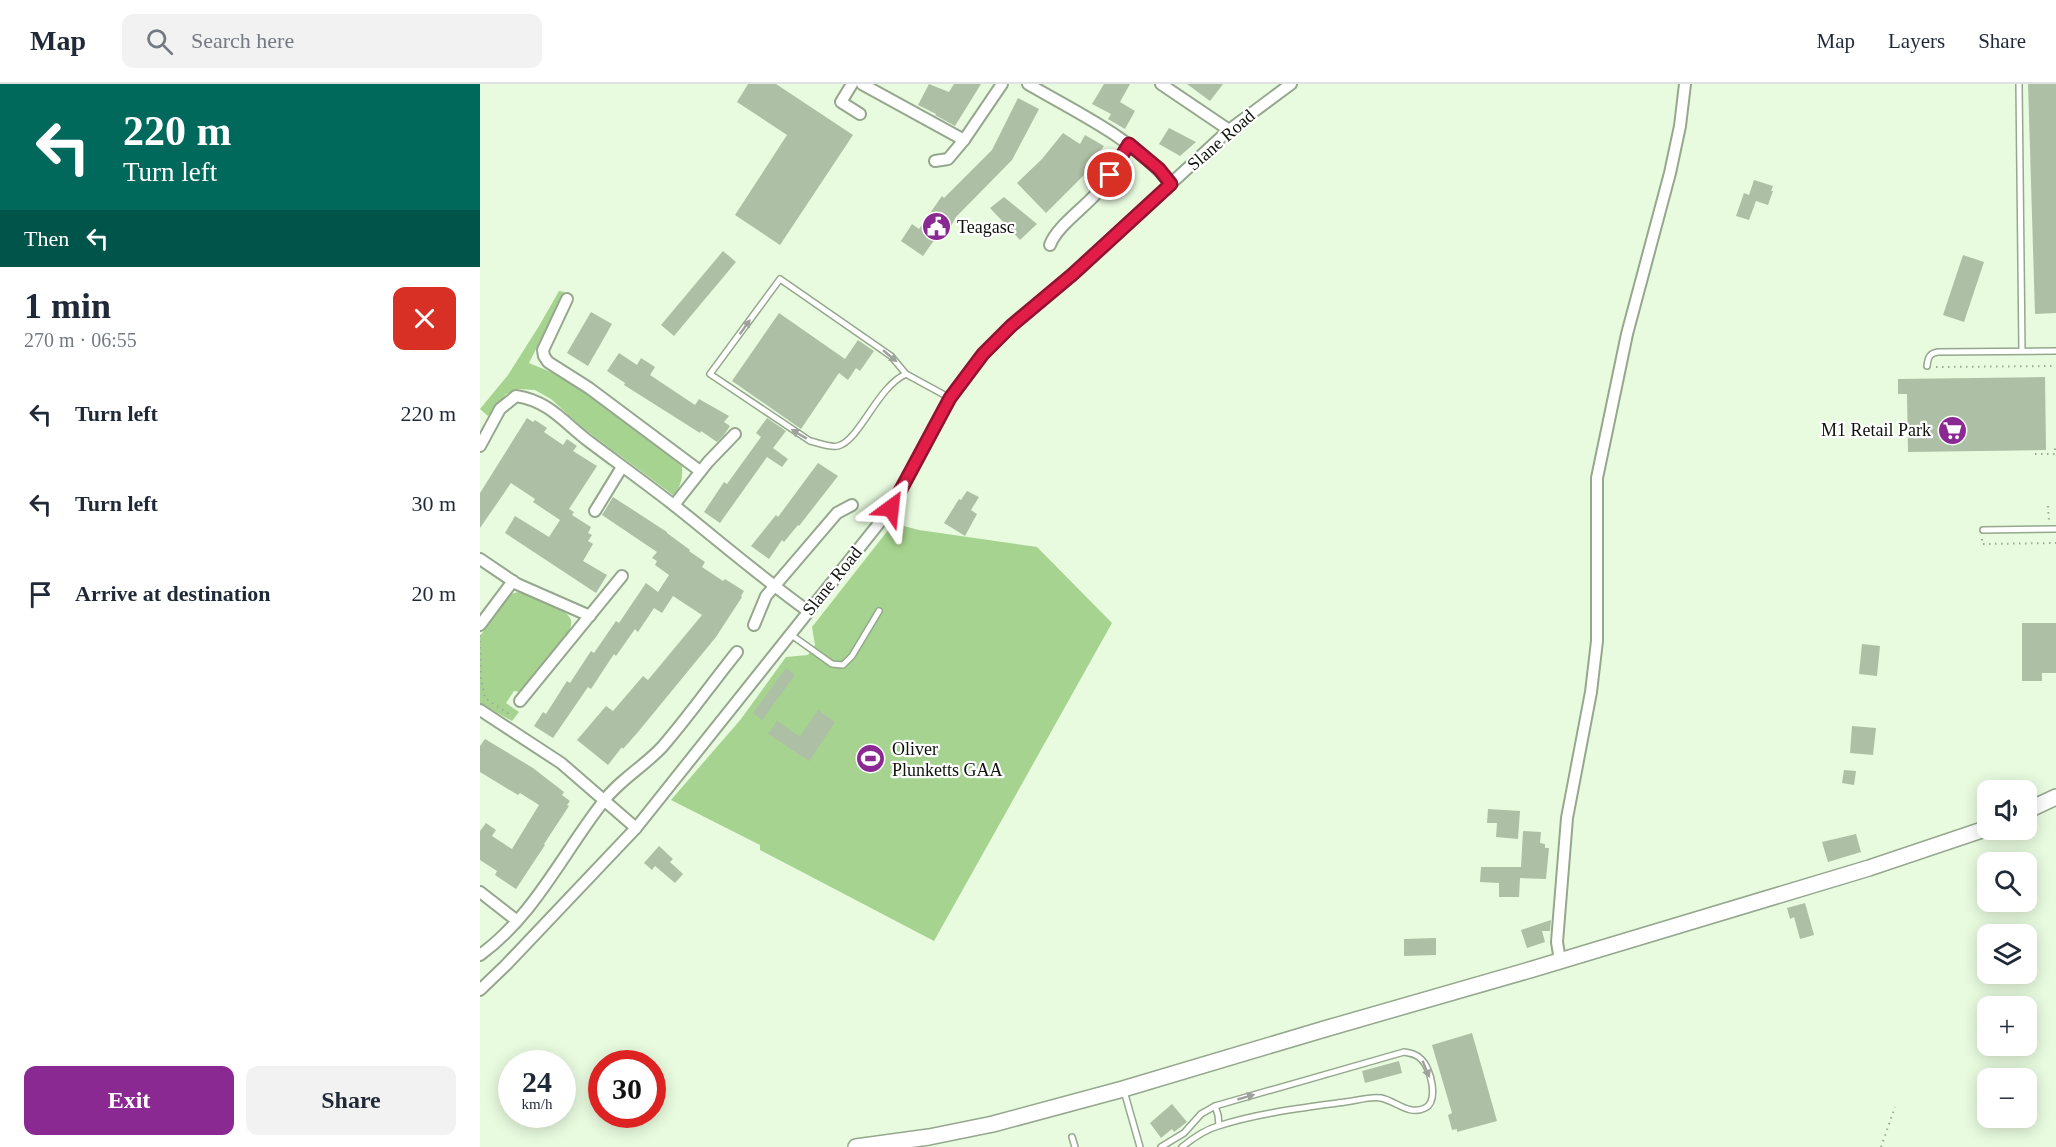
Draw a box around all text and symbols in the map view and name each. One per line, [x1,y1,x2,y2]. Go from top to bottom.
search box [122,14,542,68]
text: Map [30,25,86,56]
icon: search [143,25,176,58]
text: Search here [191,28,294,53]
text: Map [1817,29,1855,53]
text: Layers [1888,29,1945,53]
text: Share [1978,29,2026,53]
street label: Slane Road [1183,105,1259,175]
icon: left [24,108,102,186]
text: 220 m [123,108,232,154]
pin [1084,149,1135,200]
text: Turn left [123,157,217,187]
icon: arrive [1093,158,1126,191]
public building icon: Teagasc [920,211,952,243]
place label: Teagasc [957,217,1015,237]
icon: left [81,222,114,255]
text: Then [24,226,69,251]
text: 1 min [24,286,111,326]
button: close [393,287,456,350]
one-way arrow [739,320,751,336]
text: 270 m · 06:55 [24,329,137,351]
one-way arrow [882,349,897,362]
icon: left [24,398,57,431]
text: Turn left [75,401,158,426]
text: 220 m [400,401,456,426]
supermarket icon: M1 Retail Park [1936,414,1968,446]
place label: M1 Retail Park [1821,420,1931,440]
one-way arrow [790,429,807,439]
position arrow [859,476,923,540]
icon: left [24,488,57,521]
text: Turn left [75,491,158,516]
text: 30 m [411,491,456,516]
street label: Slane Road [798,543,866,619]
icon: arrive [24,578,57,611]
text: Arrive at destination [75,581,271,606]
text: 20 m [411,581,456,606]
place label: Oliver Plunketts GAA [892,739,1003,780]
sports icon: Oliver Plunketts GAA [855,743,887,775]
map controls [1977,780,2037,1128]
button: sound [1977,780,2037,840]
button: search [1977,852,2037,912]
button: layers [1977,924,2037,984]
button: + [1977,996,2037,1056]
speed limit sign: 30 [588,1050,666,1128]
one-way arrow [1421,1060,1431,1078]
text: 24 [522,1065,552,1098]
button: Exit [24,1066,234,1135]
button: Share [246,1066,456,1135]
button: − [1977,1068,2037,1128]
one-way arrow [1237,1092,1255,1102]
text: km/h [522,1096,552,1112]

